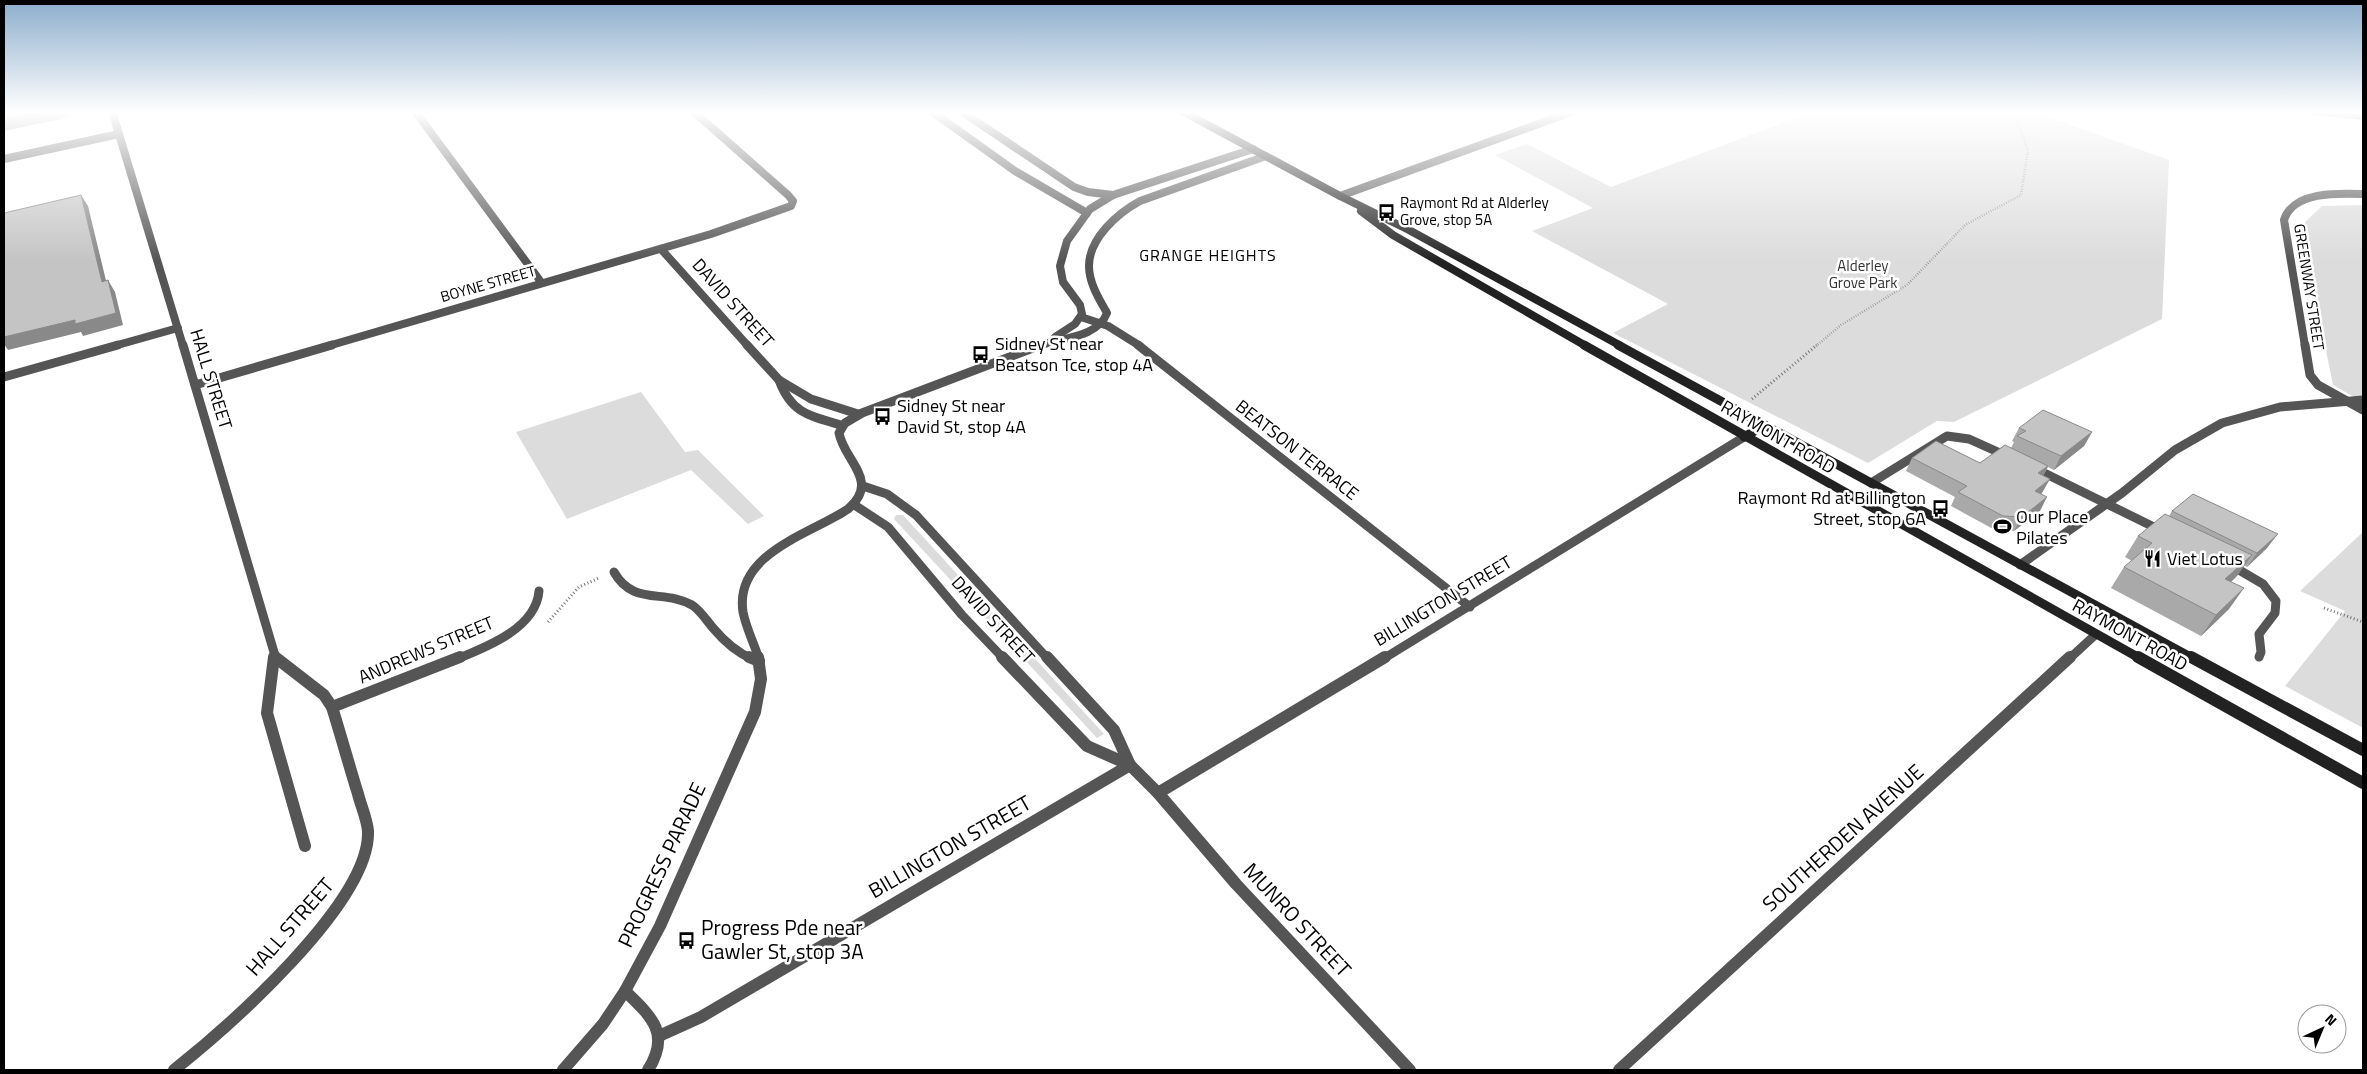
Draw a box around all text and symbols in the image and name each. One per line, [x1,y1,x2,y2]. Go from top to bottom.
place label: Raymont Rd at Alderley Grove, stop 5A [1400,191,1549,231]
bus stop icon: Raymont Rd at Alderley Grove, stop 5A [1376,202,1396,222]
street label: GREENWAY STREET [2288,222,2331,352]
district label: GRANGE HEIGHTS [1139,243,1277,267]
street label: DAVID STREET [686,252,781,354]
park label: Alderley Grove Park [1829,254,1897,294]
street label: BOYNE STREET [437,259,538,308]
street label: HALL STREET [183,325,240,433]
place label: Sidney St near Beatson Tce, stop 4A [995,330,1153,378]
bus stop icon: Sidney St near Beatson Tce, stop 4A [971,344,991,364]
place label: Sidney St near David St, stop 4A [897,392,1026,440]
street label: BEATSON TERRACE [1230,393,1365,506]
street label: RAYMONT ROAD [1716,393,1841,480]
bus stop icon: Sidney St near David St, stop 4A [873,406,893,426]
place label: Raymont Rd at Billington Street, stop 6A [1737,484,1926,532]
bus stop icon: Raymont Rd at Billington Street, stop 6A [1930,498,1950,518]
place label: Our Place Pilates [2016,503,2088,551]
sports icon: Our Place Pilates [1992,517,2012,537]
place label: Viet Lotus [2167,545,2243,572]
street label: BILLINGTON STREET [1368,548,1518,653]
restaurant icon: Viet Lotus [2143,549,2163,569]
street label: DAVID STREET [945,570,1042,670]
street label: RAYMONT ROAD [2068,592,2193,677]
street label: ANDREWS STREET [354,609,498,690]
street label: SOUTHERDEN AVENUE [1754,756,1930,919]
street label: PROGRESS PARADE [609,777,713,952]
street label: BILLINGTON STREET [862,786,1037,906]
street label: MUNRO STREET [1236,855,1359,984]
street label: HALL STREET [237,870,341,983]
place label: Progress Pde near Gawler St, stop 3A [701,911,864,967]
bus stop icon: Progress Pde near Gawler St, stop 3A [677,930,697,950]
north arrow [2297,1004,2347,1054]
text: N [2321,1008,2342,1030]

